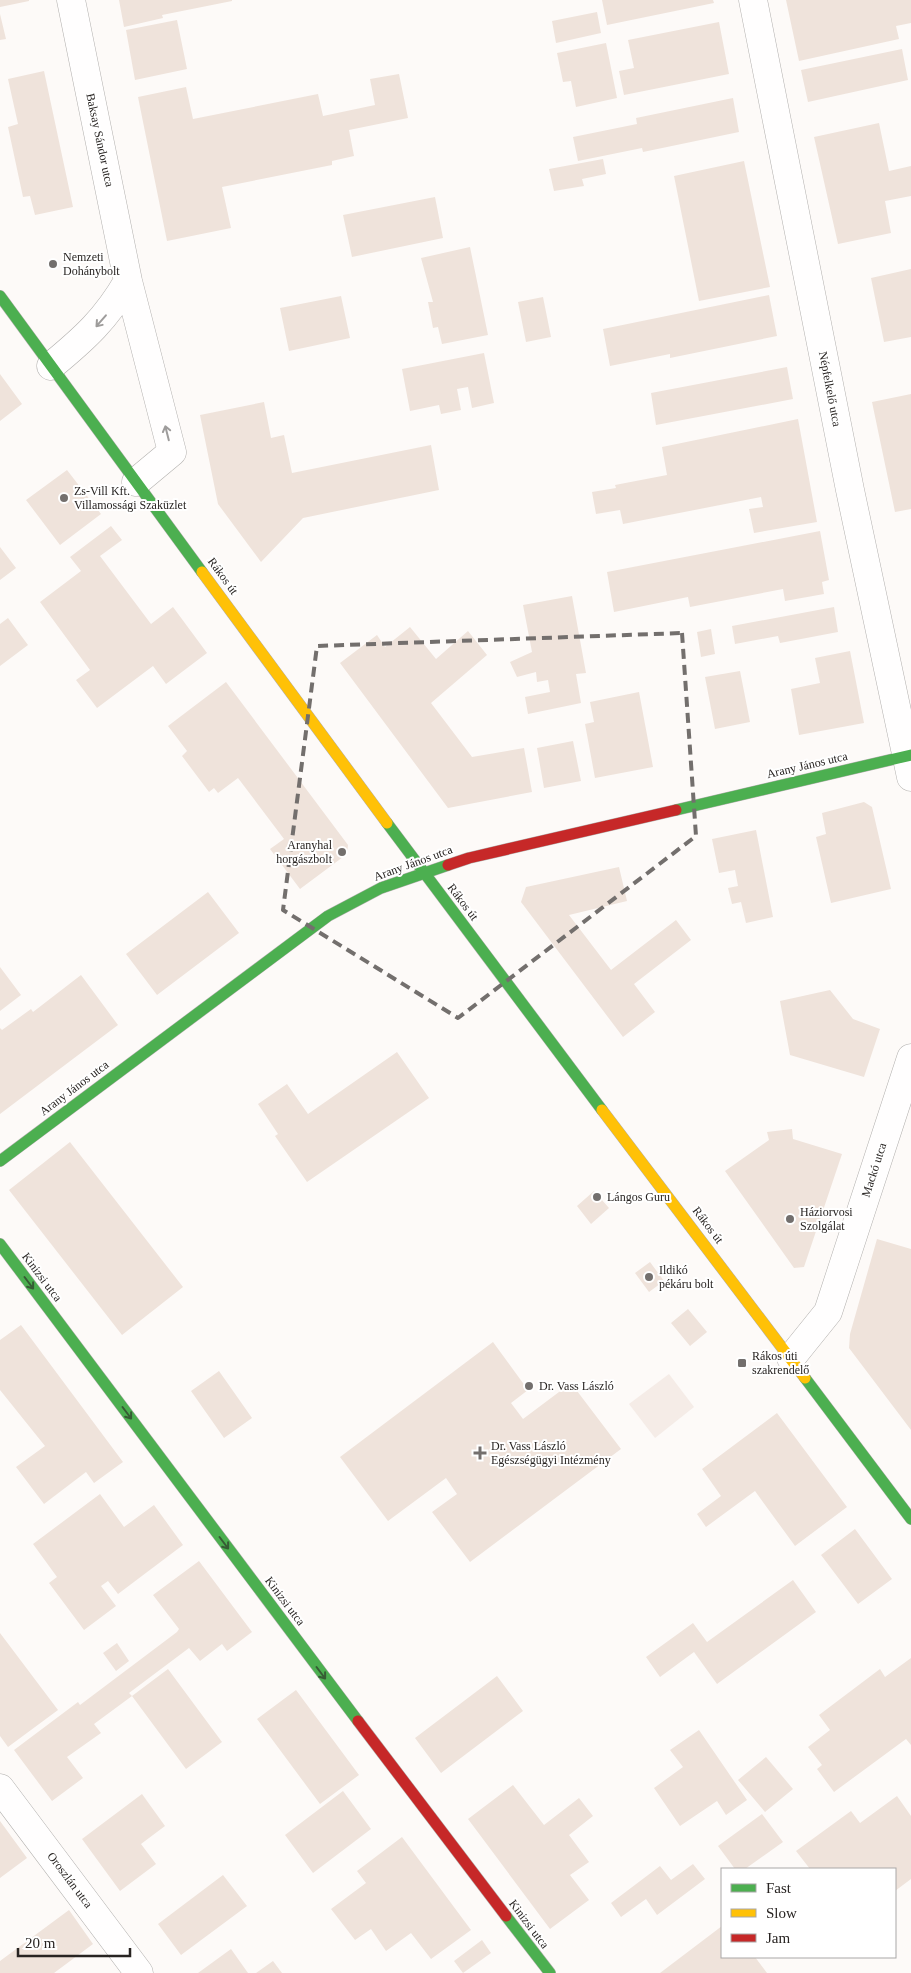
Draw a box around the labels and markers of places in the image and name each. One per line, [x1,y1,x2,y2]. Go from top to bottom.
place label: Nemzeti Dohánybolt [63,250,120,278]
marker: Nemzeti Dohánybolt [47,258,59,270]
place label: Zs-Vill Kft. Villamossági Szaküzlet [74,484,187,512]
marker: Zs-Vill Kft. Villamossági Szaküzlet [58,492,70,504]
place label: Aranyhal horgászbolt [276,838,333,866]
marker: Aranyhal horgászbolt [336,846,348,858]
place label: Lángos Guru [607,1190,670,1204]
marker: Lángos Guru [591,1191,603,1203]
place label: Háziorvosi Szolgálat [800,1205,853,1233]
marker: Háziorvosi Szolgálat [784,1213,796,1225]
place label: Ildikó pékáru bolt [659,1263,714,1291]
marker: Ildikó pékáru bolt [643,1271,655,1283]
place label: Rákos úti szakrendelő [752,1349,809,1377]
marker: Rákos úti szakrendelő [736,1357,748,1369]
place label: Dr. Vass László [539,1379,614,1393]
marker: Dr. Vass László [523,1380,535,1392]
place label: Dr. Vass László Egészségügyi Intézmény [491,1439,611,1467]
marker: Dr. Vass László Egészségügyi Intézmény [473,1446,487,1460]

